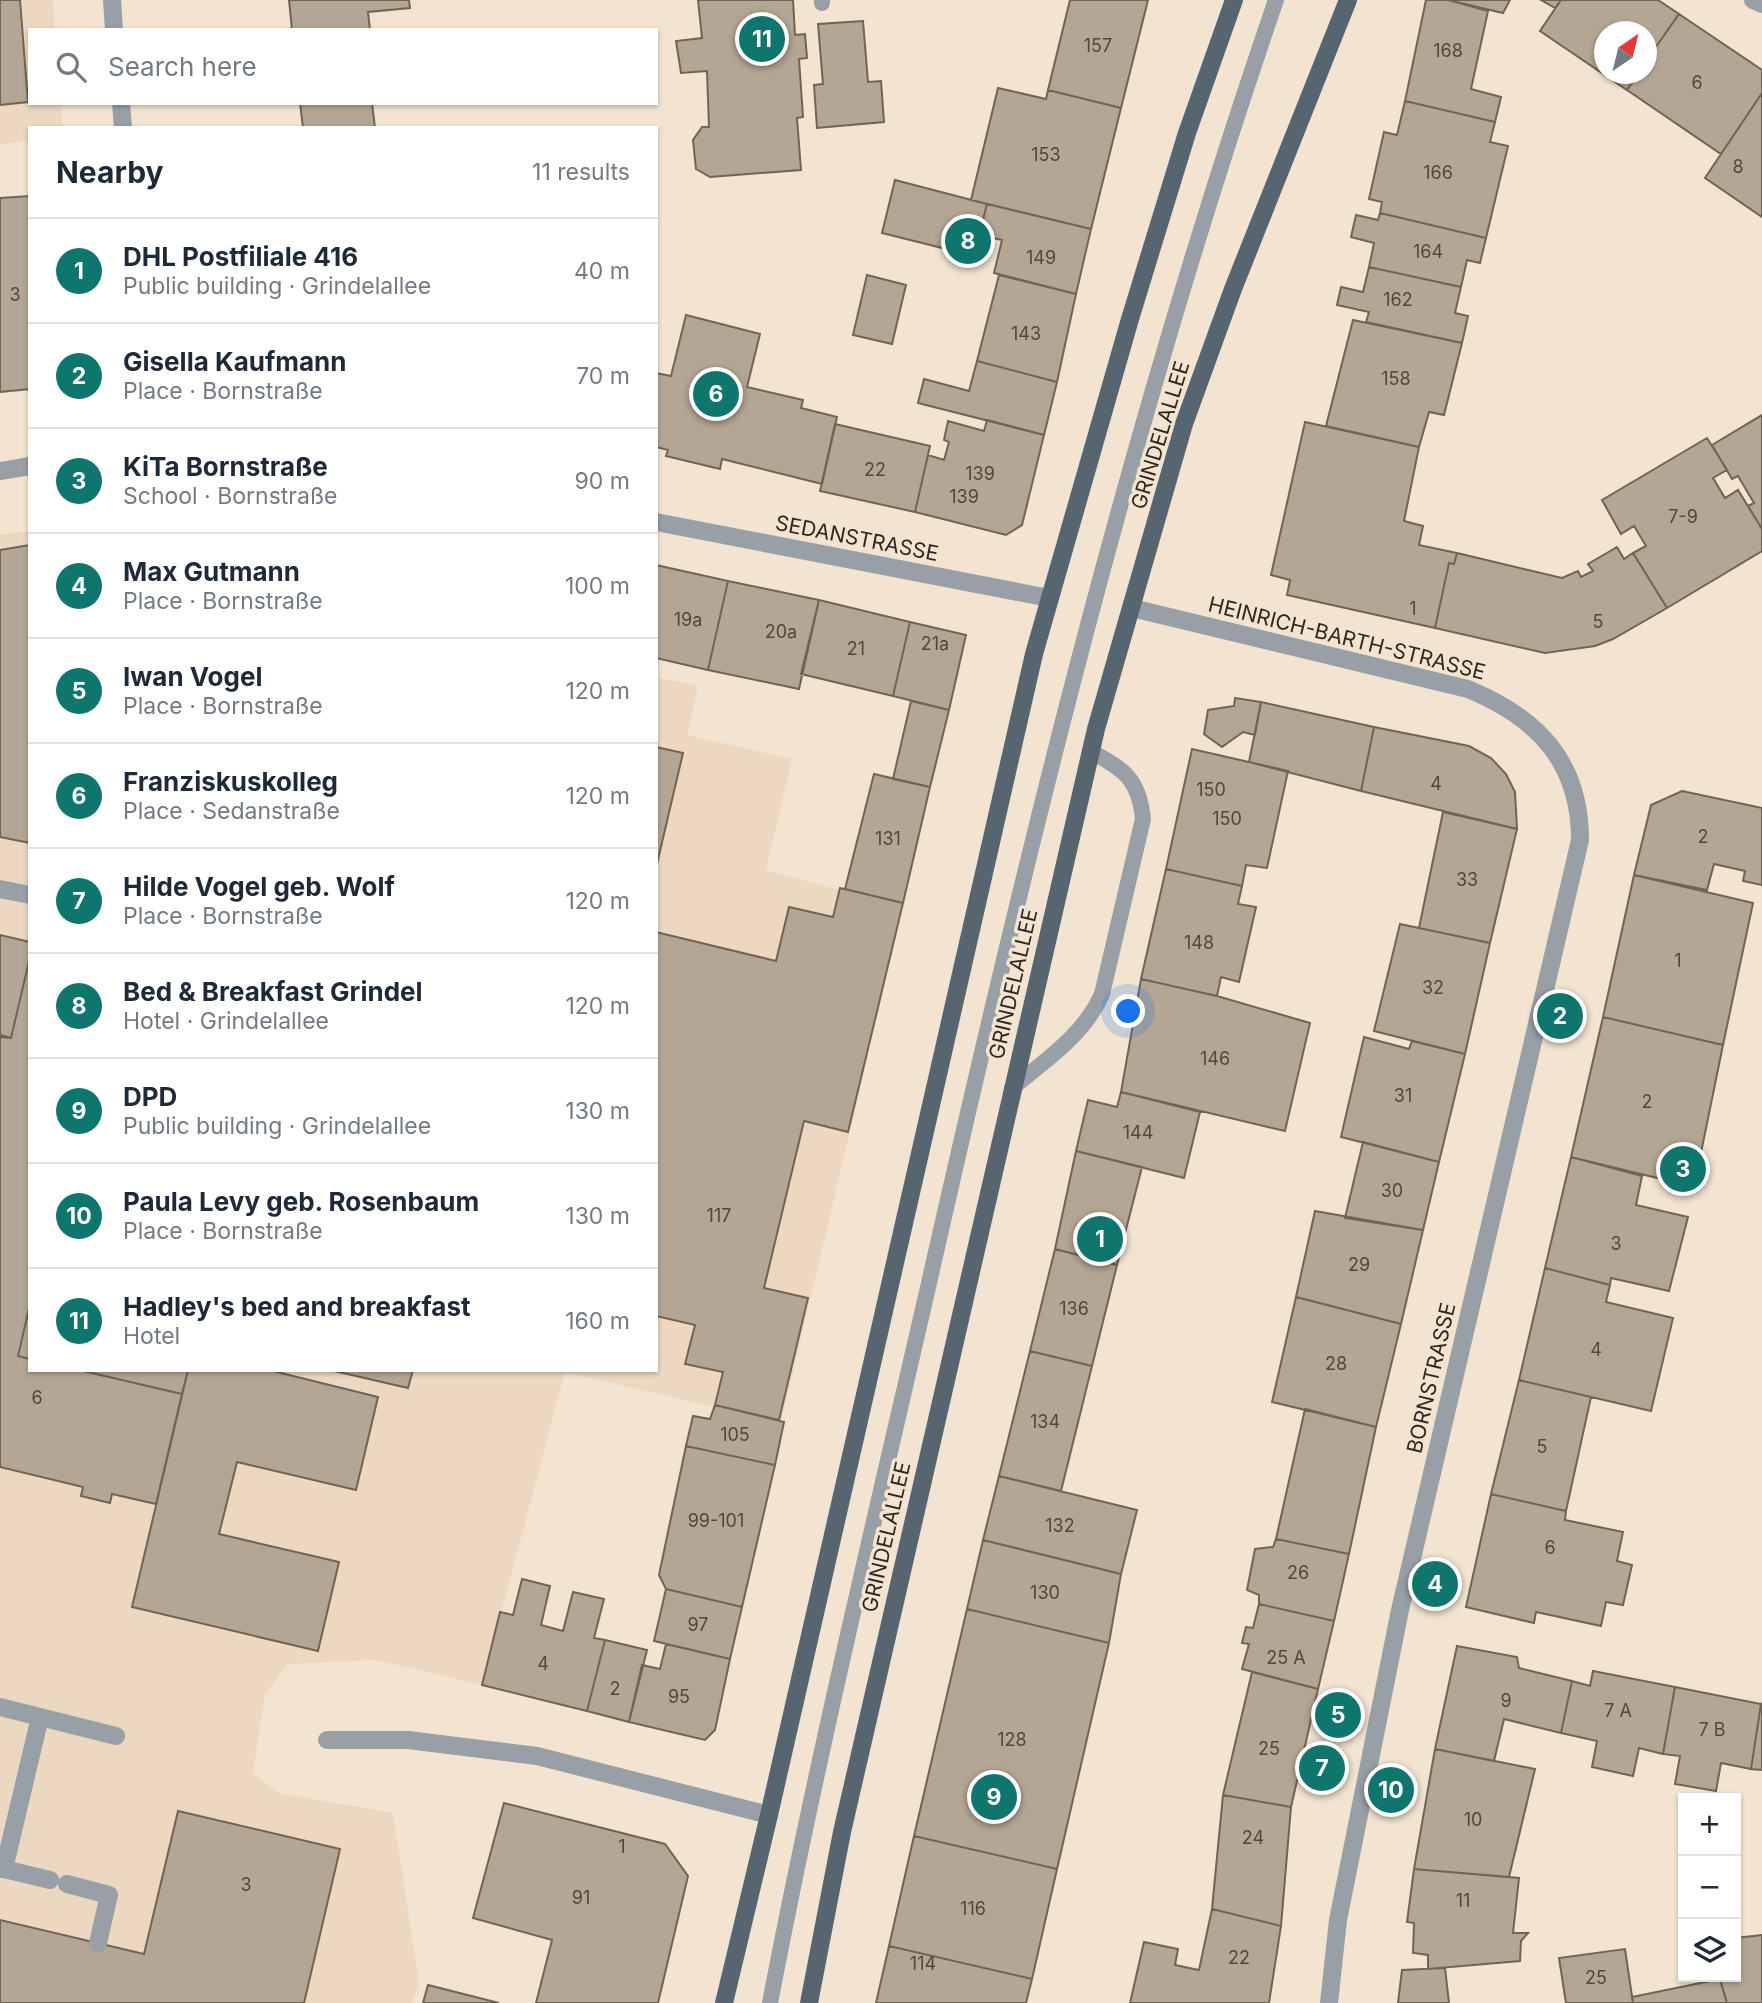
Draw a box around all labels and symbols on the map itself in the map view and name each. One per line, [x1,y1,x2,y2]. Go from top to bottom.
pin: 11 [739,13,785,65]
north arrow [1594,21,1657,84]
house number: 157 [1084,35,1112,56]
house number: 168 [1433,40,1463,61]
house number: 6 [1691,72,1703,93]
house number: 153 [1031,144,1061,165]
house number: 8 [1732,156,1744,177]
house number: 166 [1423,162,1453,183]
pin: 8 [945,215,991,267]
house number: 164 [1413,241,1443,262]
house number: 149 [1026,247,1056,268]
house number: 3 [9,284,21,305]
house number: 162 [1383,289,1413,310]
house number: 143 [1011,323,1041,344]
street label: GRINDELALLEE [1126,358,1194,512]
pin: 6 [693,368,739,420]
house number: 158 [1381,368,1411,389]
house number: 22 [864,459,886,480]
house number: 139 [965,463,995,484]
house number: 139 [949,486,979,507]
house number: 7-9 [1668,506,1698,527]
street label: SEDANSTRASSE [773,510,941,566]
street label: HEINRICH-BARTH-STRASSE [1206,591,1488,685]
house number: 1 [1409,598,1417,619]
house number: 19a [674,609,702,630]
house number: 5 [1593,611,1603,632]
house number: 20a [765,621,797,642]
house number: 21a [921,633,949,654]
house number: 21 [847,638,865,659]
house number: 4 [1430,773,1442,794]
house number: 150 [1196,779,1226,800]
house number: 150 [1212,808,1242,829]
house number: 2 [1698,826,1708,847]
house number: 131 [875,828,901,849]
house number: 33 [1456,869,1478,890]
street label: GRINDELALLEE [984,906,1042,1062]
house number: 148 [1184,932,1214,953]
house number: 1 [1674,950,1682,971]
house number: 32 [1422,977,1444,998]
pin: 2 [1537,990,1583,1042]
your location [1111,994,1145,1028]
house number: 146 [1200,1048,1230,1069]
house number: 31 [1394,1085,1412,1106]
house number: 2 [1642,1091,1652,1112]
house number: 144 [1123,1122,1153,1143]
pin: 3 [1660,1143,1706,1195]
house number: 30 [1381,1180,1403,1201]
house number: 117 [707,1205,731,1226]
pin: 1 [1077,1213,1123,1265]
house number: 3 [1610,1233,1622,1254]
house number: 29 [1348,1254,1370,1275]
house number: 136 [1059,1298,1089,1319]
street label: BORNSTRASSE [1402,1300,1460,1456]
house number: 4 [1590,1339,1602,1360]
house number: 28 [1325,1353,1347,1374]
house number: 6 [31,1387,43,1408]
house number: 134 [1030,1411,1060,1432]
house number: 105 [720,1424,750,1445]
house number: 5 [1537,1436,1547,1457]
street label: GRINDELALLEE [857,1459,915,1615]
house number: 99-101 [688,1510,744,1531]
house number: 132 [1045,1515,1075,1536]
house number: 6 [1544,1537,1556,1558]
pin: 4 [1412,1558,1458,1610]
house number: 26 [1287,1562,1309,1583]
house number: 130 [1030,1582,1060,1603]
house number: 97 [688,1614,709,1635]
house number: 25 A [1266,1647,1306,1668]
house number: 4 [537,1653,549,1674]
house number: 2 [610,1678,620,1699]
house number: 95 [668,1686,690,1707]
pin: 5 [1315,1689,1361,1741]
house number: 9 [1500,1690,1512,1711]
house number: 7 A [1604,1700,1632,1721]
house number: 7 B [1698,1719,1726,1740]
house number: 128 [997,1729,1027,1750]
house number: 25 [1258,1738,1280,1759]
pin: 7 [1299,1742,1345,1794]
pin: 10 [1368,1764,1414,1816]
pin: 9 [971,1771,1017,1823]
house number: 10 [1464,1809,1482,1830]
house number: 24 [1242,1827,1264,1848]
house number: 1 [618,1836,626,1857]
house number: 3 [240,1874,252,1895]
house number: 91 [572,1887,590,1908]
house number: 11 [1456,1890,1470,1911]
house number: 116 [960,1898,986,1919]
house number: 22 [1228,1947,1250,1968]
house number: 114 [910,1953,936,1974]
house number: 25 [1585,1967,1607,1988]

